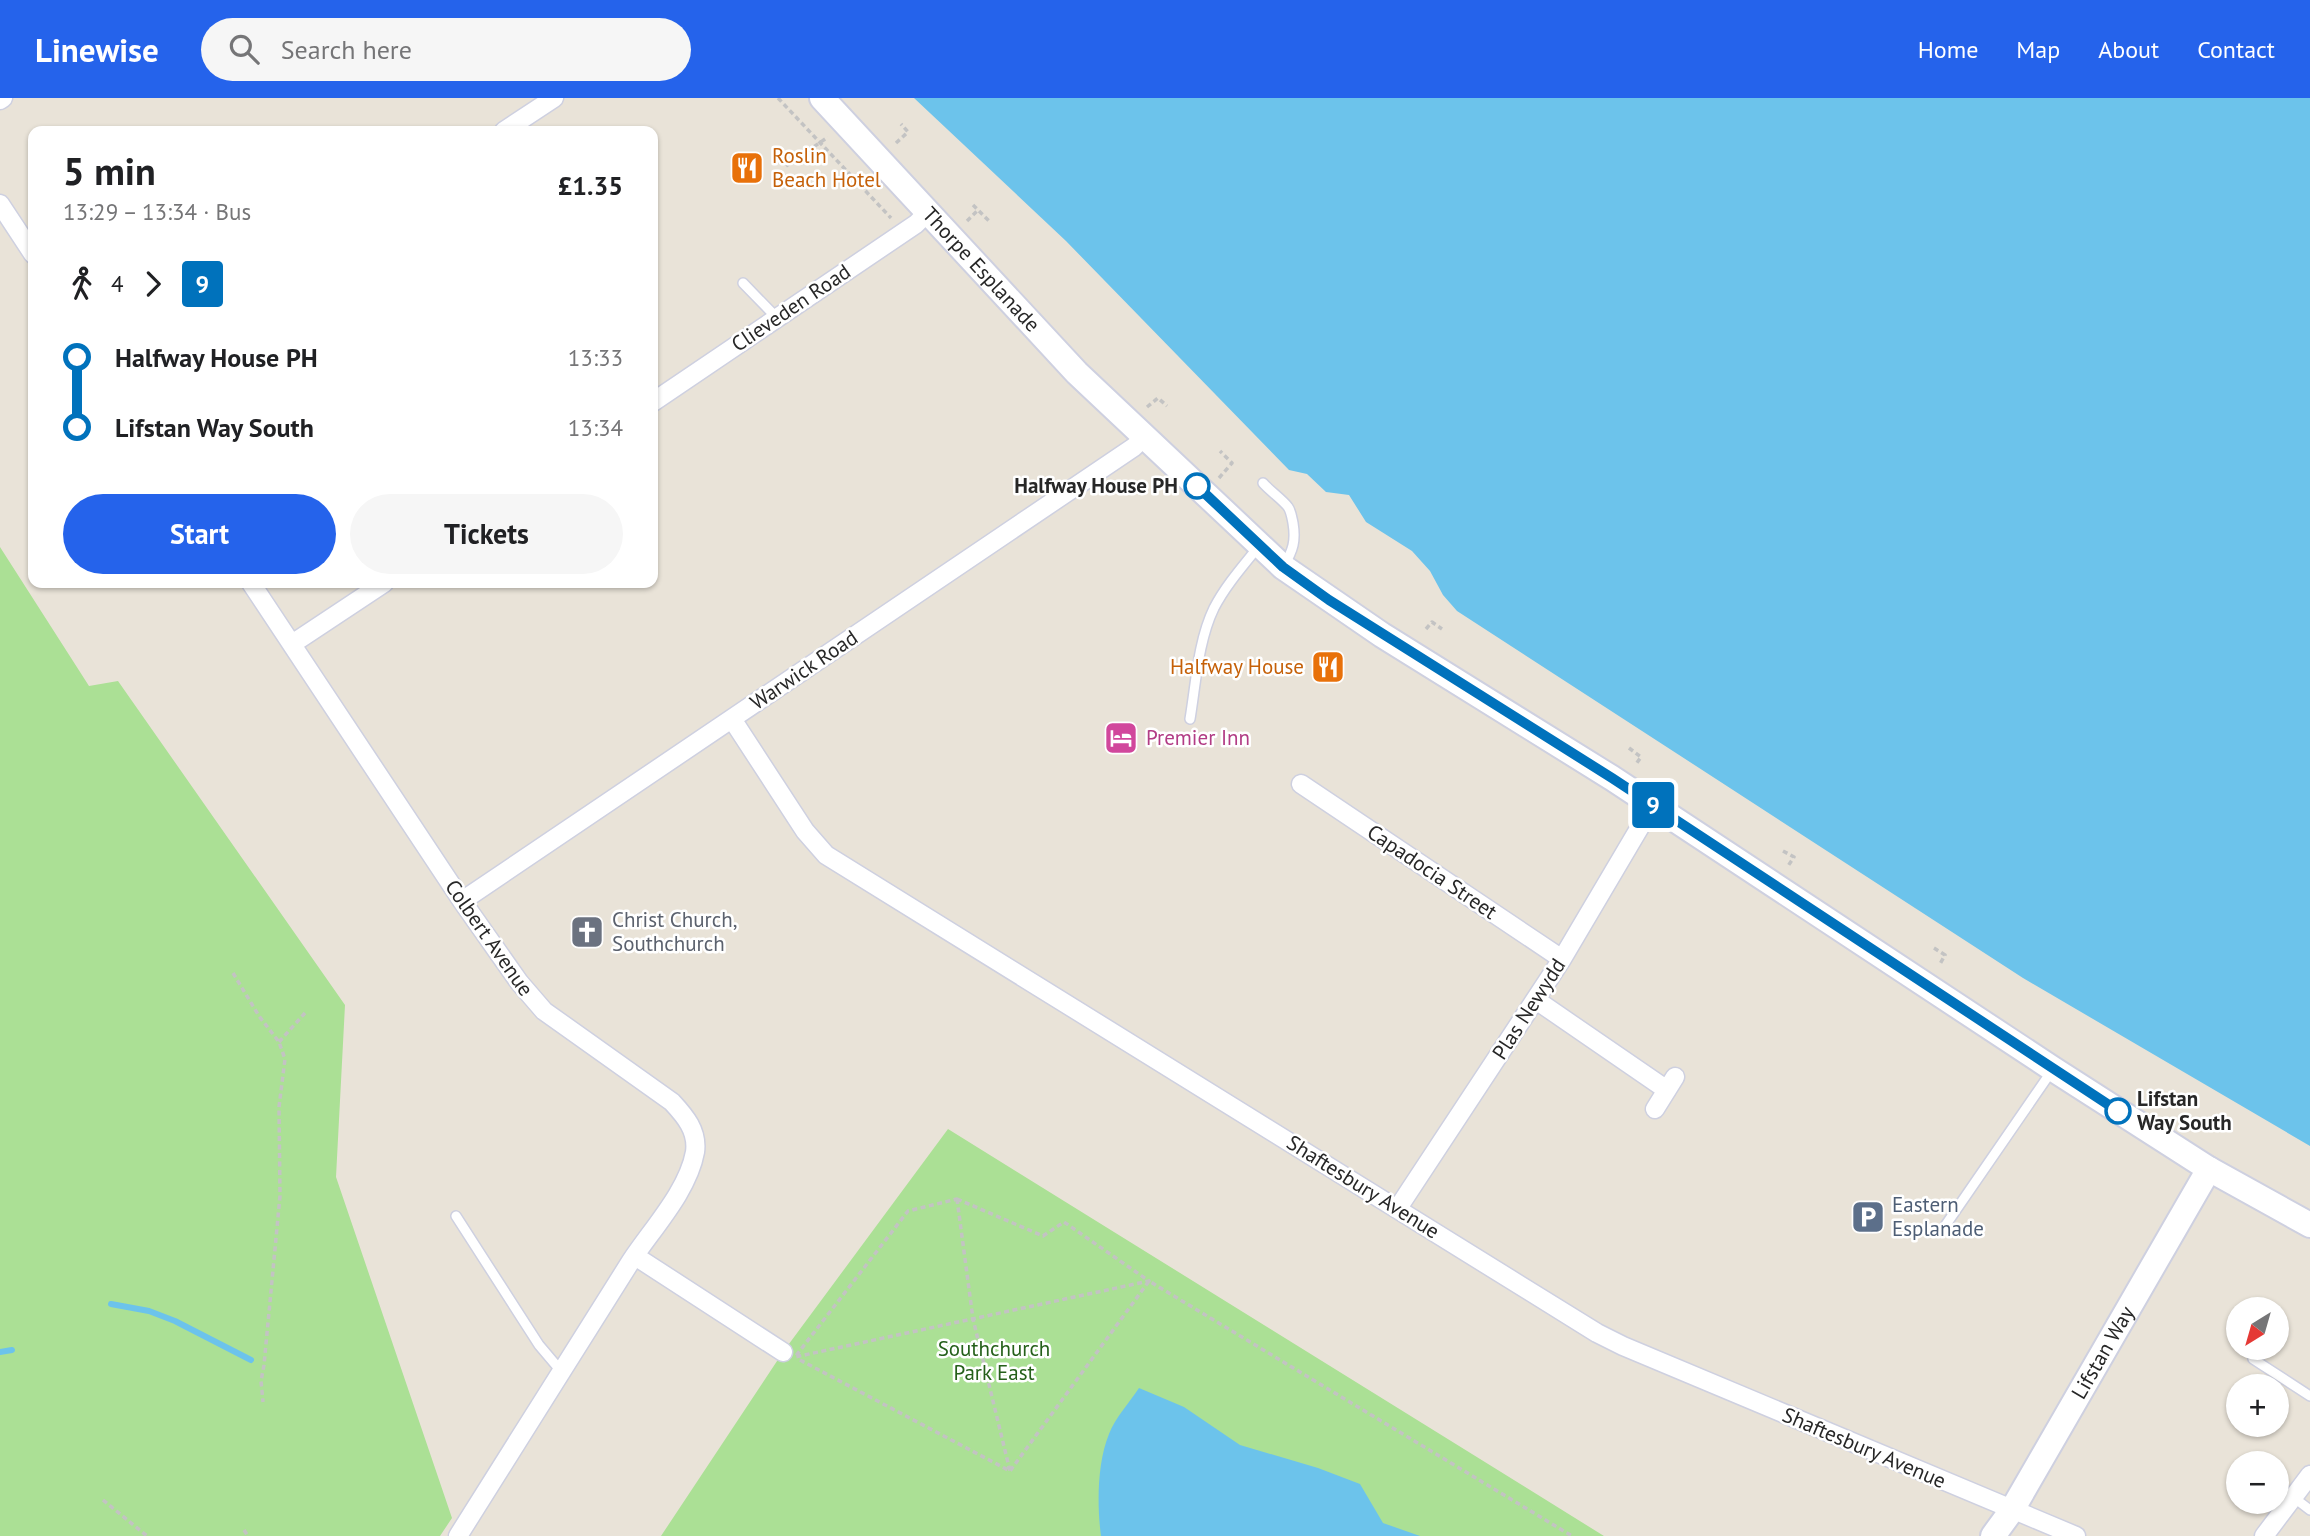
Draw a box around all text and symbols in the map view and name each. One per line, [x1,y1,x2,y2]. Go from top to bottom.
search box [201,18,691,81]
text: Linewise [35,28,159,71]
icon: search [225,30,263,68]
text: Search here [281,33,412,66]
text: Home [1918,34,1978,65]
text: Map [2016,34,2060,65]
text: About [2098,34,2159,65]
text: Contact [2197,34,2275,65]
place label: Roslin Beach Hotel [772,142,881,193]
text: 5 min [63,146,156,195]
restaurant icon: Roslin Beach Hotel [728,149,766,187]
text: £1.35 [558,169,623,202]
text: 13:29 – 13:34 · Bus [63,197,251,226]
street label: Thorpe Esplanade [917,201,1046,338]
street label: Clieveden Road [726,258,855,357]
icon: walk [63,265,101,303]
icon: forward [134,265,172,303]
text: 9 [196,268,209,299]
text: 4 [111,269,124,298]
text: Halfway House PH [115,341,318,374]
text: 13:33 [568,343,623,372]
text: Lifstan Way South [115,411,314,444]
text: 13:34 [568,413,623,442]
place label: Halfway House PH [1014,472,1178,499]
marker: Halfway House PH [1184,473,1210,499]
button: Start [63,494,336,574]
button: Tickets [350,494,623,574]
street label: Warwick Road [745,624,863,715]
restaurant icon: Halfway House [1309,648,1347,686]
place label: Halfway House [1170,653,1304,680]
hotel icon: Premier Inn [1102,719,1140,757]
place label: Premier Inn [1146,724,1250,751]
line badge: 9 [1630,782,1676,828]
text: 9 [1646,789,1660,820]
street label: Capadocia Street [1362,818,1502,925]
street label: Colbert Avenue [439,874,539,1001]
place label: Christ Church, Southchurch [612,906,737,957]
church icon: Christ Church, Southchurch [568,913,606,951]
street label: Plas Newydd [1486,953,1571,1064]
place label: Lifstan Way South [2137,1085,2232,1136]
marker: Lifstan Way South [2105,1098,2131,1124]
street label: Shaftesbury Avenue [1282,1129,1445,1244]
place label: Eastern Esplanade [1892,1191,1984,1242]
parking icon: Eastern Esplanade [1849,1198,1887,1236]
north arrow [2226,1297,2289,1360]
map controls [2226,1297,2289,1514]
street label: Lifstan Way [2065,1301,2140,1404]
park label: Southchurch Park East [938,1335,1050,1386]
button: + [2226,1374,2289,1437]
street label: Shaftesbury Avenue [1778,1401,1950,1494]
button: − [2226,1451,2289,1514]

